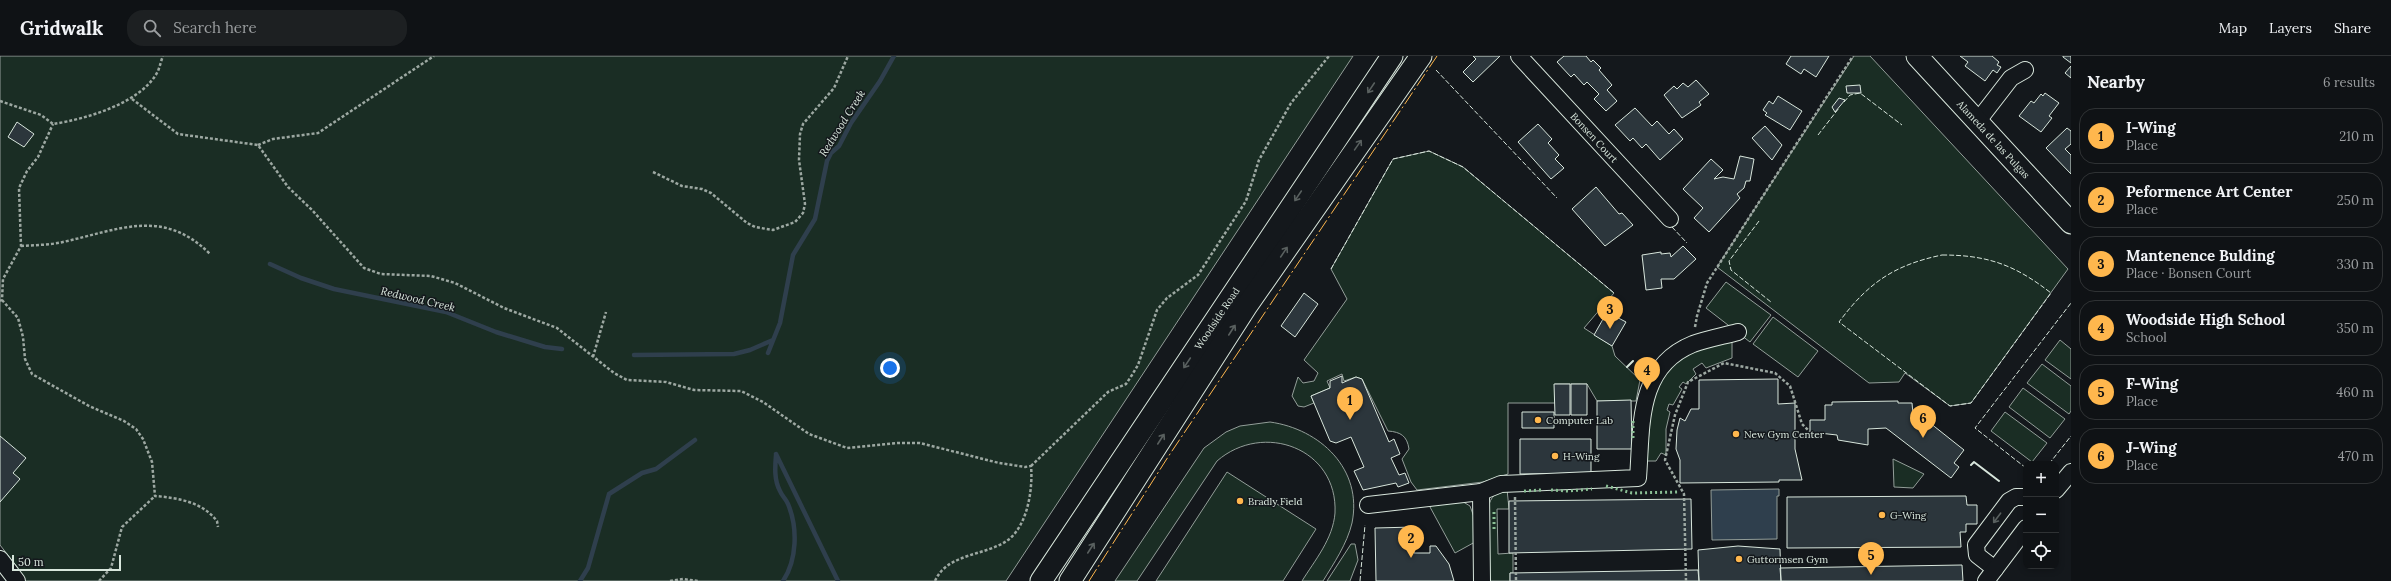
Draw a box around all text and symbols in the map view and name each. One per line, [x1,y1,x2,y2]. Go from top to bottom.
search box [127,10,407,46]
text: Gridwalk [20,16,103,40]
icon: search [141,17,163,39]
text: Search here [173,18,257,37]
text: Map [2219,19,2247,37]
text: Layers [2269,19,2312,37]
text: Share [2334,19,2371,37]
text: Nearby [2087,71,2145,93]
text: 6 results [2323,74,2375,91]
one-way arrow [1367,83,1375,94]
water label: Redwood Creek [816,87,868,159]
street label: Alameda de las Pulgas [1954,97,2033,181]
street label: Bonsen Court [1568,110,1621,165]
text: I-Wing [2126,118,2176,137]
text: 1 [2098,128,2104,145]
text: 210 m [2339,128,2374,145]
text: Place [2126,137,2158,154]
one-way arrow [1354,140,1362,151]
text: Peformence Art Center [2126,182,2292,201]
one-way arrow [1294,191,1303,202]
text: 2 [2098,192,2104,209]
text: 250 m [2337,192,2374,209]
text: Place [2126,201,2158,218]
text: Mantenence Bulding [2126,246,2275,265]
one-way arrow [1280,247,1288,258]
text: 3 [2097,256,2105,273]
text: 330 m [2336,256,2374,273]
text: Place · Bonsen Court [2126,265,2251,282]
water label: Redwood Creek [379,284,457,314]
street label: Woodside Road [1191,285,1242,352]
pin: 3 [1597,296,1623,329]
text: Woodside High School [2126,310,2285,329]
text: 4 [2097,320,2105,337]
text: 350 m [2337,320,2374,337]
one-way arrow [1228,324,1236,336]
text: School [2126,329,2167,346]
one-way arrow [1183,357,1191,368]
pin: 4 [1634,357,1660,390]
your location [880,358,900,378]
text: F-Wing [2126,374,2178,393]
text: 5 [2097,384,2105,401]
text: 460 m [2336,384,2374,401]
pin: 1 [1337,387,1363,420]
text: Place [2126,393,2158,410]
pin: 6 [1910,405,1936,438]
place label: Computer Lab [1546,414,1613,427]
marker: Computer Lab [1533,415,1543,425]
place label: New Gym Center [1744,428,1825,441]
marker: New Gym Center [1731,429,1741,439]
one-way arrow [1157,434,1165,445]
text: J-Wing [2126,438,2177,457]
text: 6 [2097,448,2105,465]
text: 470 m [2338,448,2374,465]
place label: H-Wing [1563,450,1600,463]
marker: H-Wing [1550,451,1560,461]
text: Place [2126,457,2158,474]
map controls [2023,461,2059,569]
button: + [2023,461,2059,497]
place label: Bradly Field [1248,495,1303,508]
marker: Bradly Field [1235,496,1245,506]
button: − [2023,497,2059,533]
place label: G-Wing [1890,509,1927,522]
marker: G-Wing [1877,510,1887,520]
one-way arrow [1993,512,2001,523]
pin: 2 [1398,525,1424,558]
button: locate [2023,533,2059,569]
pin: 5 [1858,542,1884,575]
one-way arrow [1087,543,1095,554]
scale bar [12,553,121,572]
place label: Guttormsen Gym [1747,553,1828,566]
marker: Guttormsen Gym [1734,554,1744,564]
text: 50 m [18,555,44,569]

